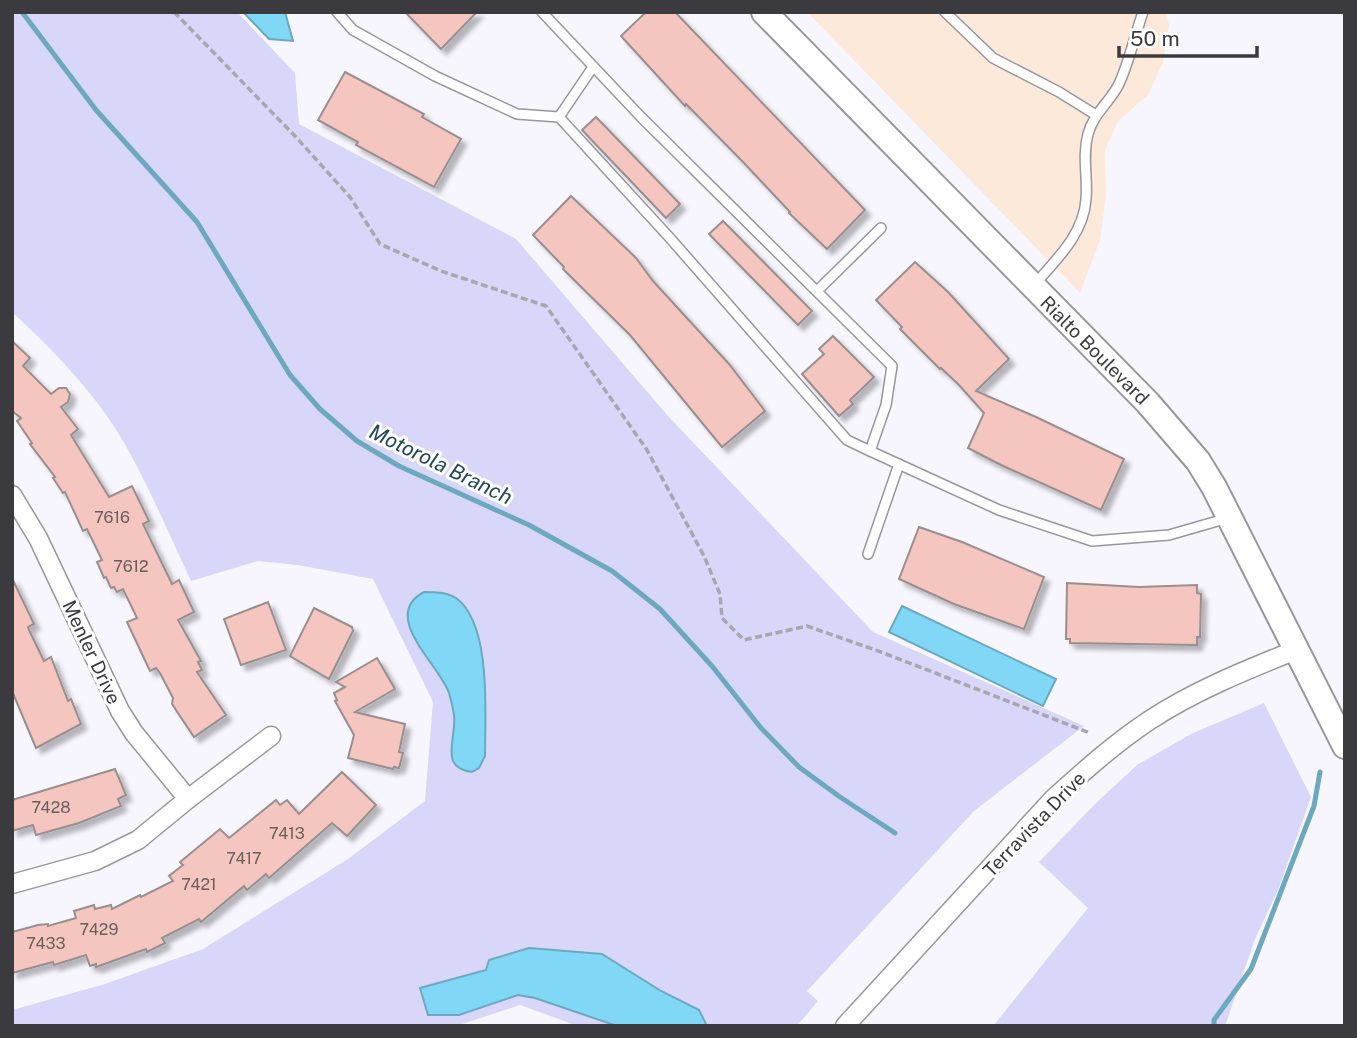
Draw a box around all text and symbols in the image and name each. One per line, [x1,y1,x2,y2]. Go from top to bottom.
scale bar [1119,14,1257,58]
text: 50 m [1130,26,1180,51]
street label: Rialto Boulevard [1036,291,1154,409]
water label: Motorola Branch [365,419,517,509]
house number: 7616 [94,508,130,527]
house number: 7612 [113,557,149,576]
street label: Menler Drive [58,597,126,707]
street label: Terravista Drive [978,767,1090,881]
house number: 7428 [31,798,71,817]
house number: 7413 [269,824,305,843]
house number: 7417 [226,849,262,868]
house number: 7421 [181,875,217,894]
house number: 7429 [80,920,118,939]
house number: 7433 [26,934,66,953]

